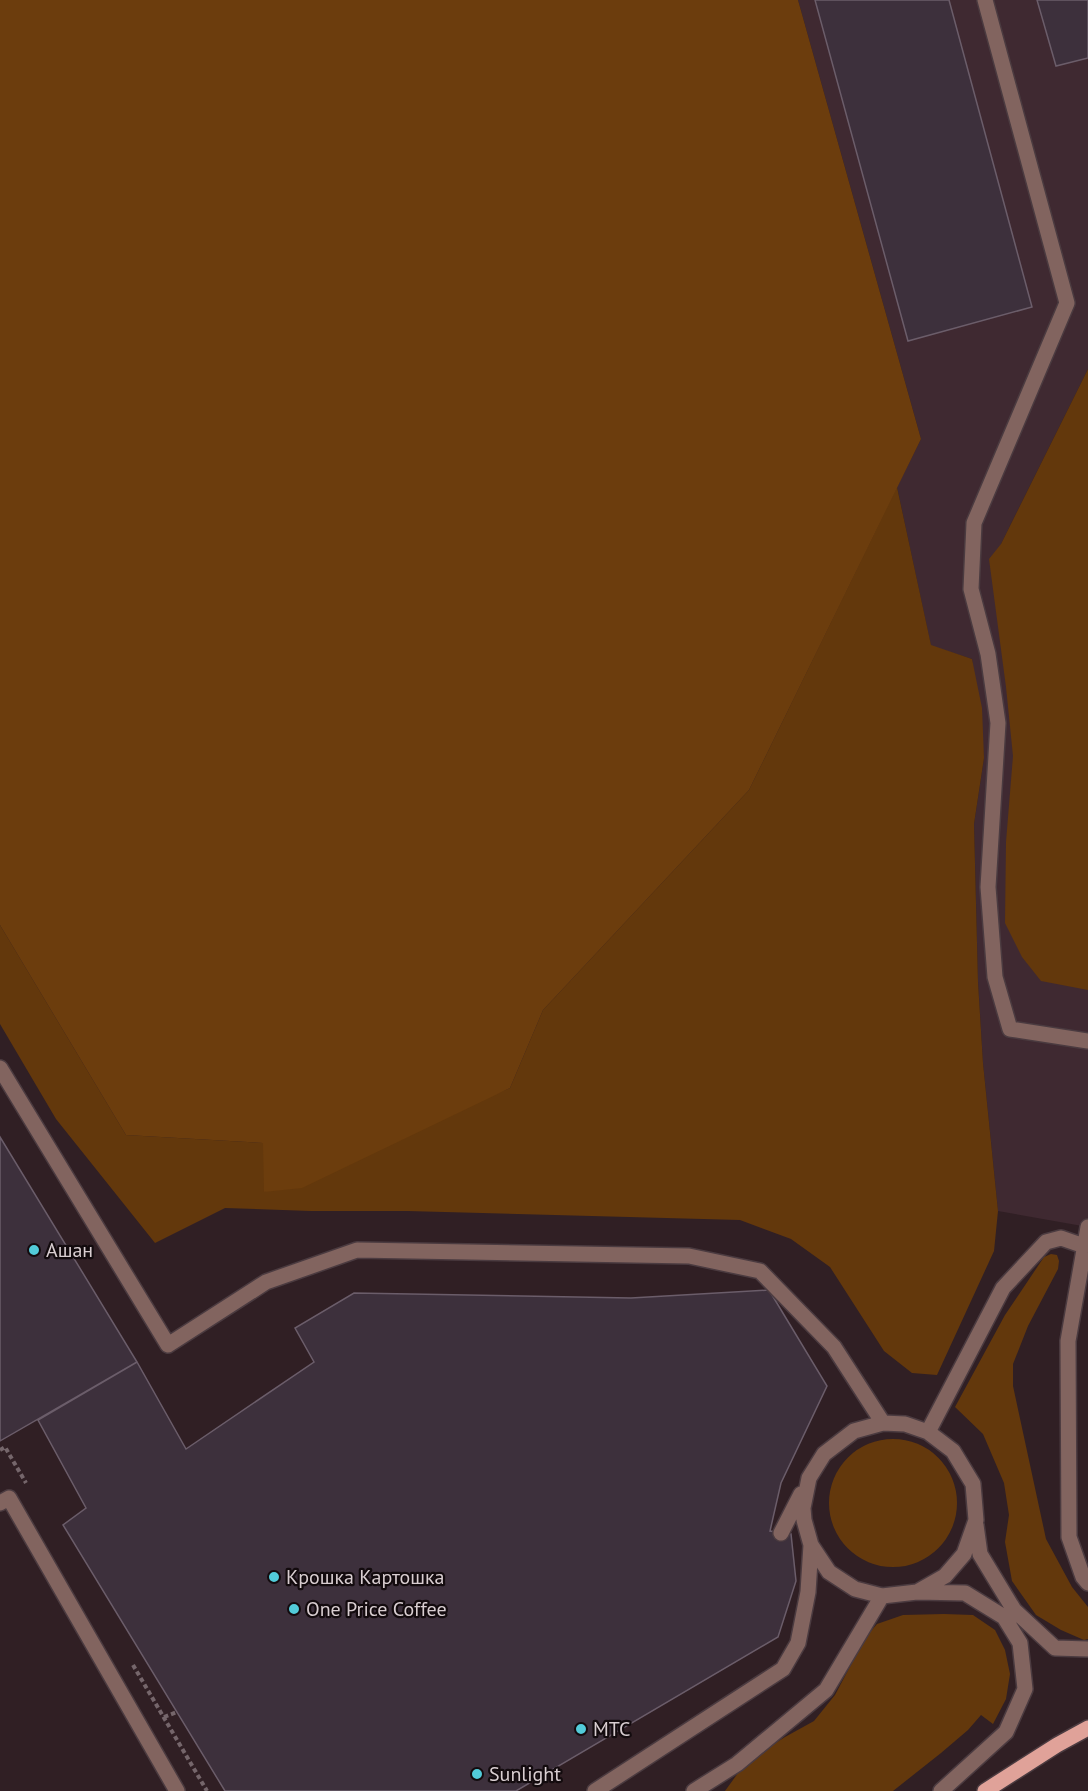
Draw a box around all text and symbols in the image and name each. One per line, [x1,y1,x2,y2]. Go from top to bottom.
place label: Ашан [46,1237,93,1263]
marker: Ашан [27,1243,41,1257]
place label: Крошка Картошка [286,1564,444,1590]
marker: Крошка Картошка [267,1570,281,1584]
place label: One Price Coffee [306,1596,447,1622]
marker: One Price Coffee [287,1602,301,1616]
place label: МТС [593,1716,630,1742]
marker: МТС [574,1722,588,1736]
place label: Sunlight [489,1761,561,1787]
marker: Sunlight [470,1767,484,1781]

